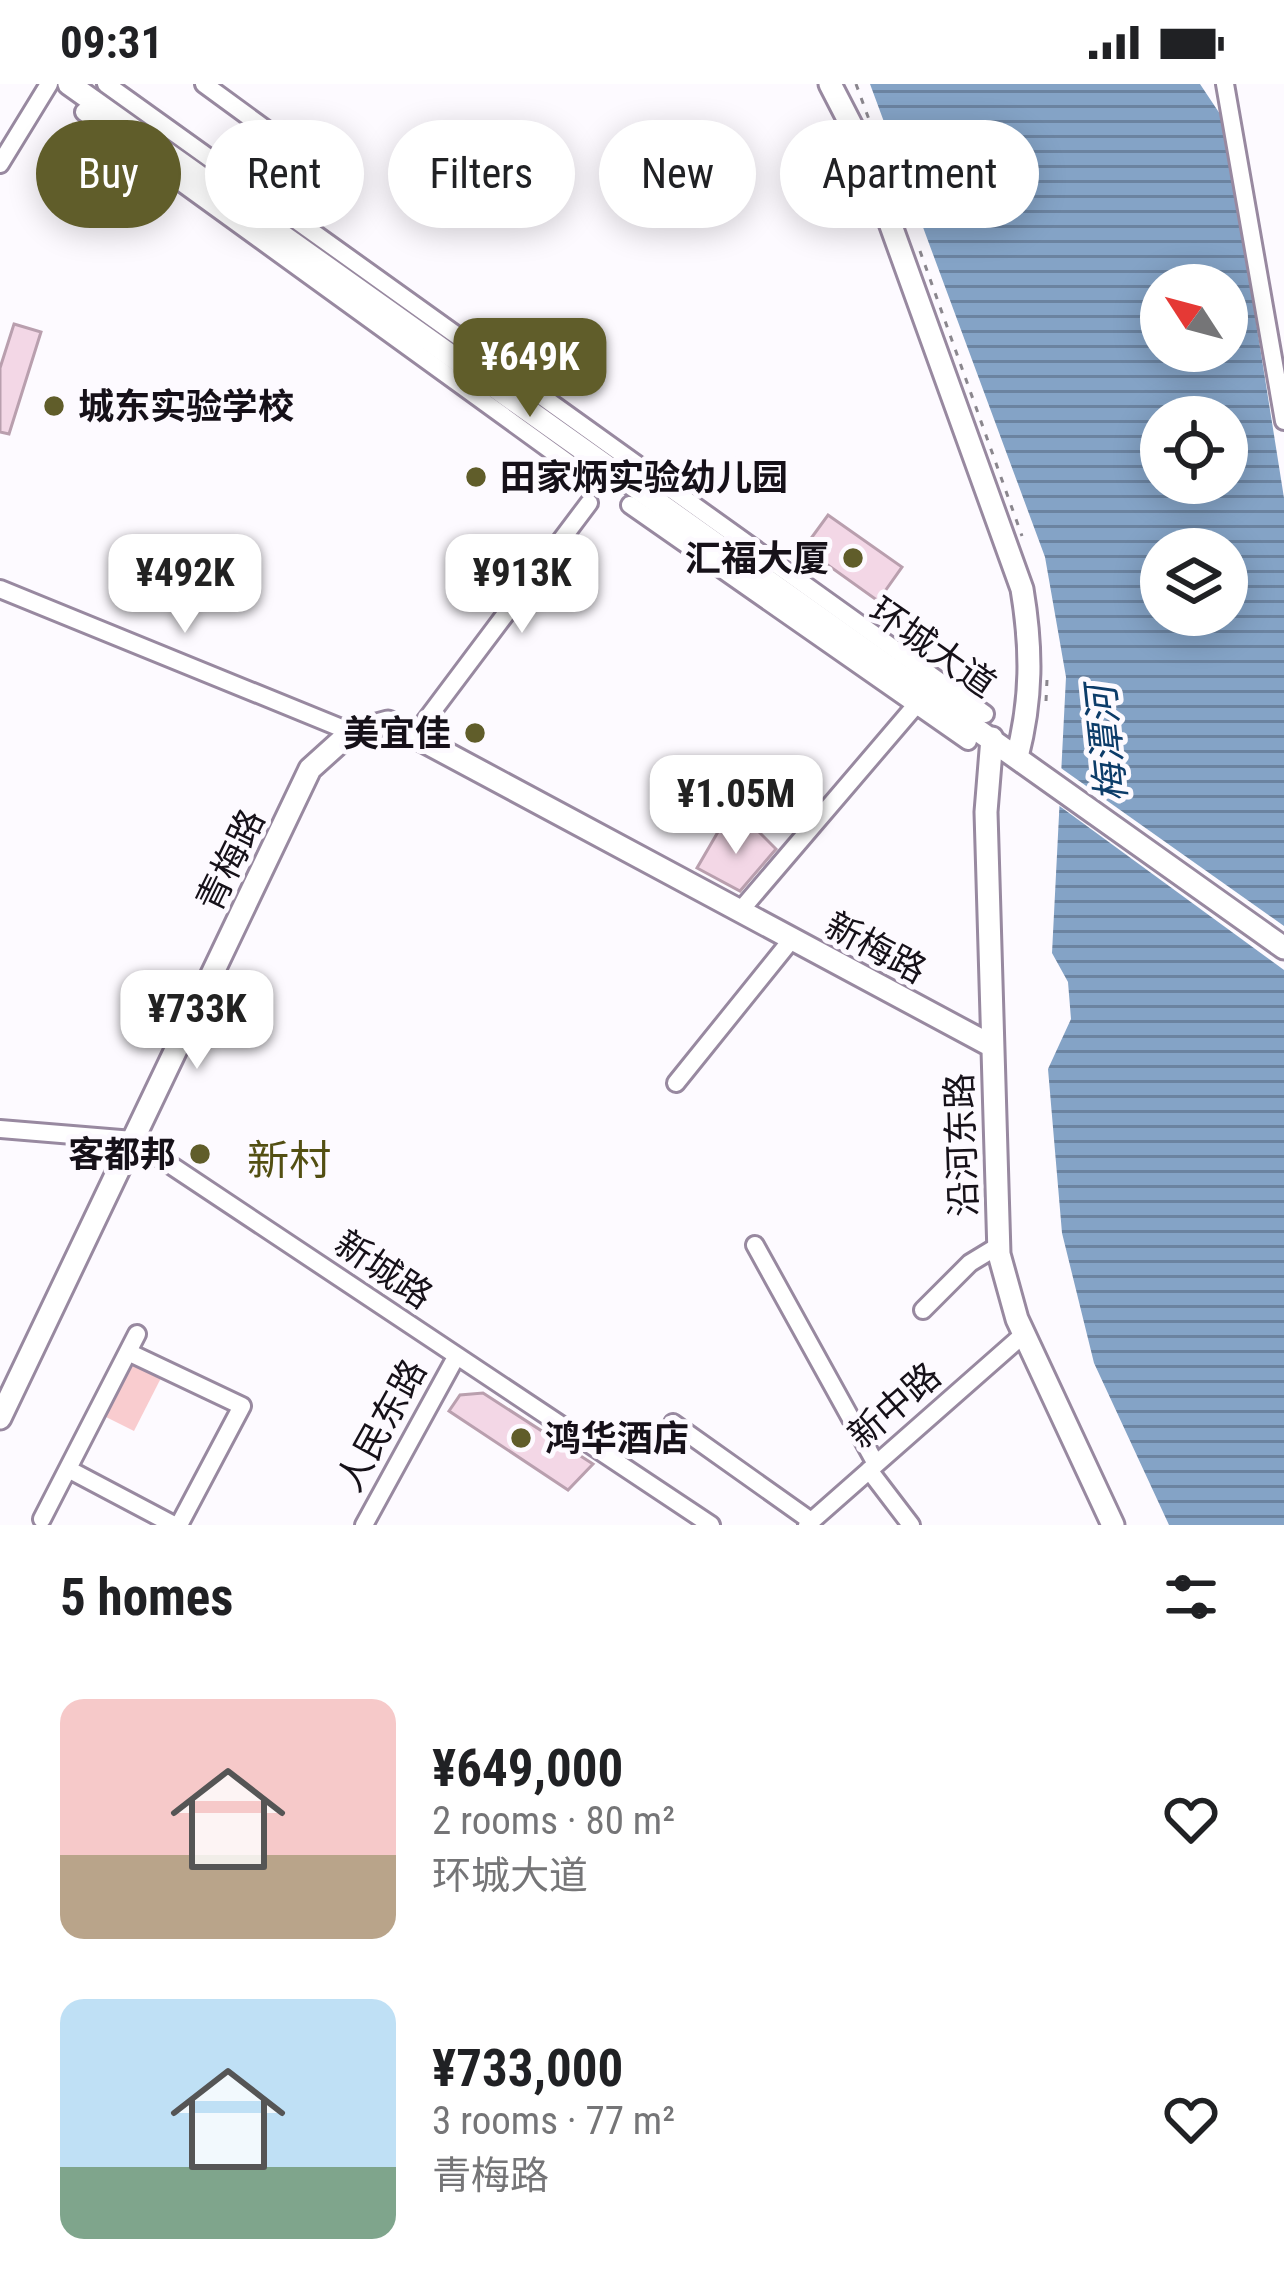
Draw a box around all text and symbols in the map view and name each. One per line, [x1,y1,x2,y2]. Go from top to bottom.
text: 09:31 [60,16,163,69]
chip: Buy [36,120,181,228]
chip: Rent [205,120,364,228]
chip: Filters [388,120,575,228]
chip: New [599,120,756,228]
chip: Apartment [780,120,1039,228]
north arrow [1140,264,1248,372]
map controls [1140,264,1248,636]
pin: ¥649K [446,318,614,420]
text: ¥649K [480,334,580,380]
place label: 城东实验学校 [78,386,294,428]
marker: 城东实验学校 [41,393,67,419]
button: locate [1140,396,1248,504]
place label: 田家炳实验幼儿园 [500,457,788,499]
marker: 田家炳实验幼儿园 [463,464,489,490]
button: layers [1140,528,1248,636]
pin: ¥492K [101,534,269,636]
pin: ¥913K [438,534,606,636]
place label: 汇福大厦 [685,538,829,580]
marker: 汇福大厦 [840,545,866,571]
text: ¥492K [135,550,235,596]
text: ¥913K [472,550,572,596]
street label: 环城大道 [861,589,1003,706]
water label: 梅潭河 [1077,676,1136,804]
place label: 美宜佳 [343,713,451,755]
marker: 美宜佳 [462,720,488,746]
pin: ¥1.05M [638,755,834,857]
text: ¥1.05M [677,771,795,817]
street label: 青梅路 [188,803,273,918]
street label: 新梅路 [818,904,933,992]
pin: ¥733K [113,970,281,1072]
text: ¥733K [147,986,247,1032]
street label: 沿河东路 [938,1072,985,1218]
place label: 客都邦 [68,1134,176,1176]
district label: 新村 [247,1136,331,1185]
marker: 客都邦 [187,1141,213,1167]
street label: 新城路 [327,1222,440,1317]
street label: 人民东路 [329,1352,435,1499]
street label: 新中路 [840,1354,949,1457]
place label: 鸿华酒店 [545,1418,689,1460]
marker: 鸿华酒店 [508,1425,534,1451]
icon: filters [1158,1564,1224,1630]
text: 5 homes [60,1568,233,1627]
text: ¥649,000 [432,1739,623,1798]
icon: home [156,1747,300,1891]
icon: heart [1158,1786,1224,1852]
text: 2 rooms · 80 m² [432,1798,675,1844]
text: 环城大道 [432,1853,588,1899]
text: ¥733,000 [432,2039,623,2098]
icon: home [156,2047,300,2191]
icon: heart [1158,2086,1224,2152]
text: 3 rooms · 77 m² [432,2098,675,2144]
text: 青梅路 [432,2153,549,2199]

